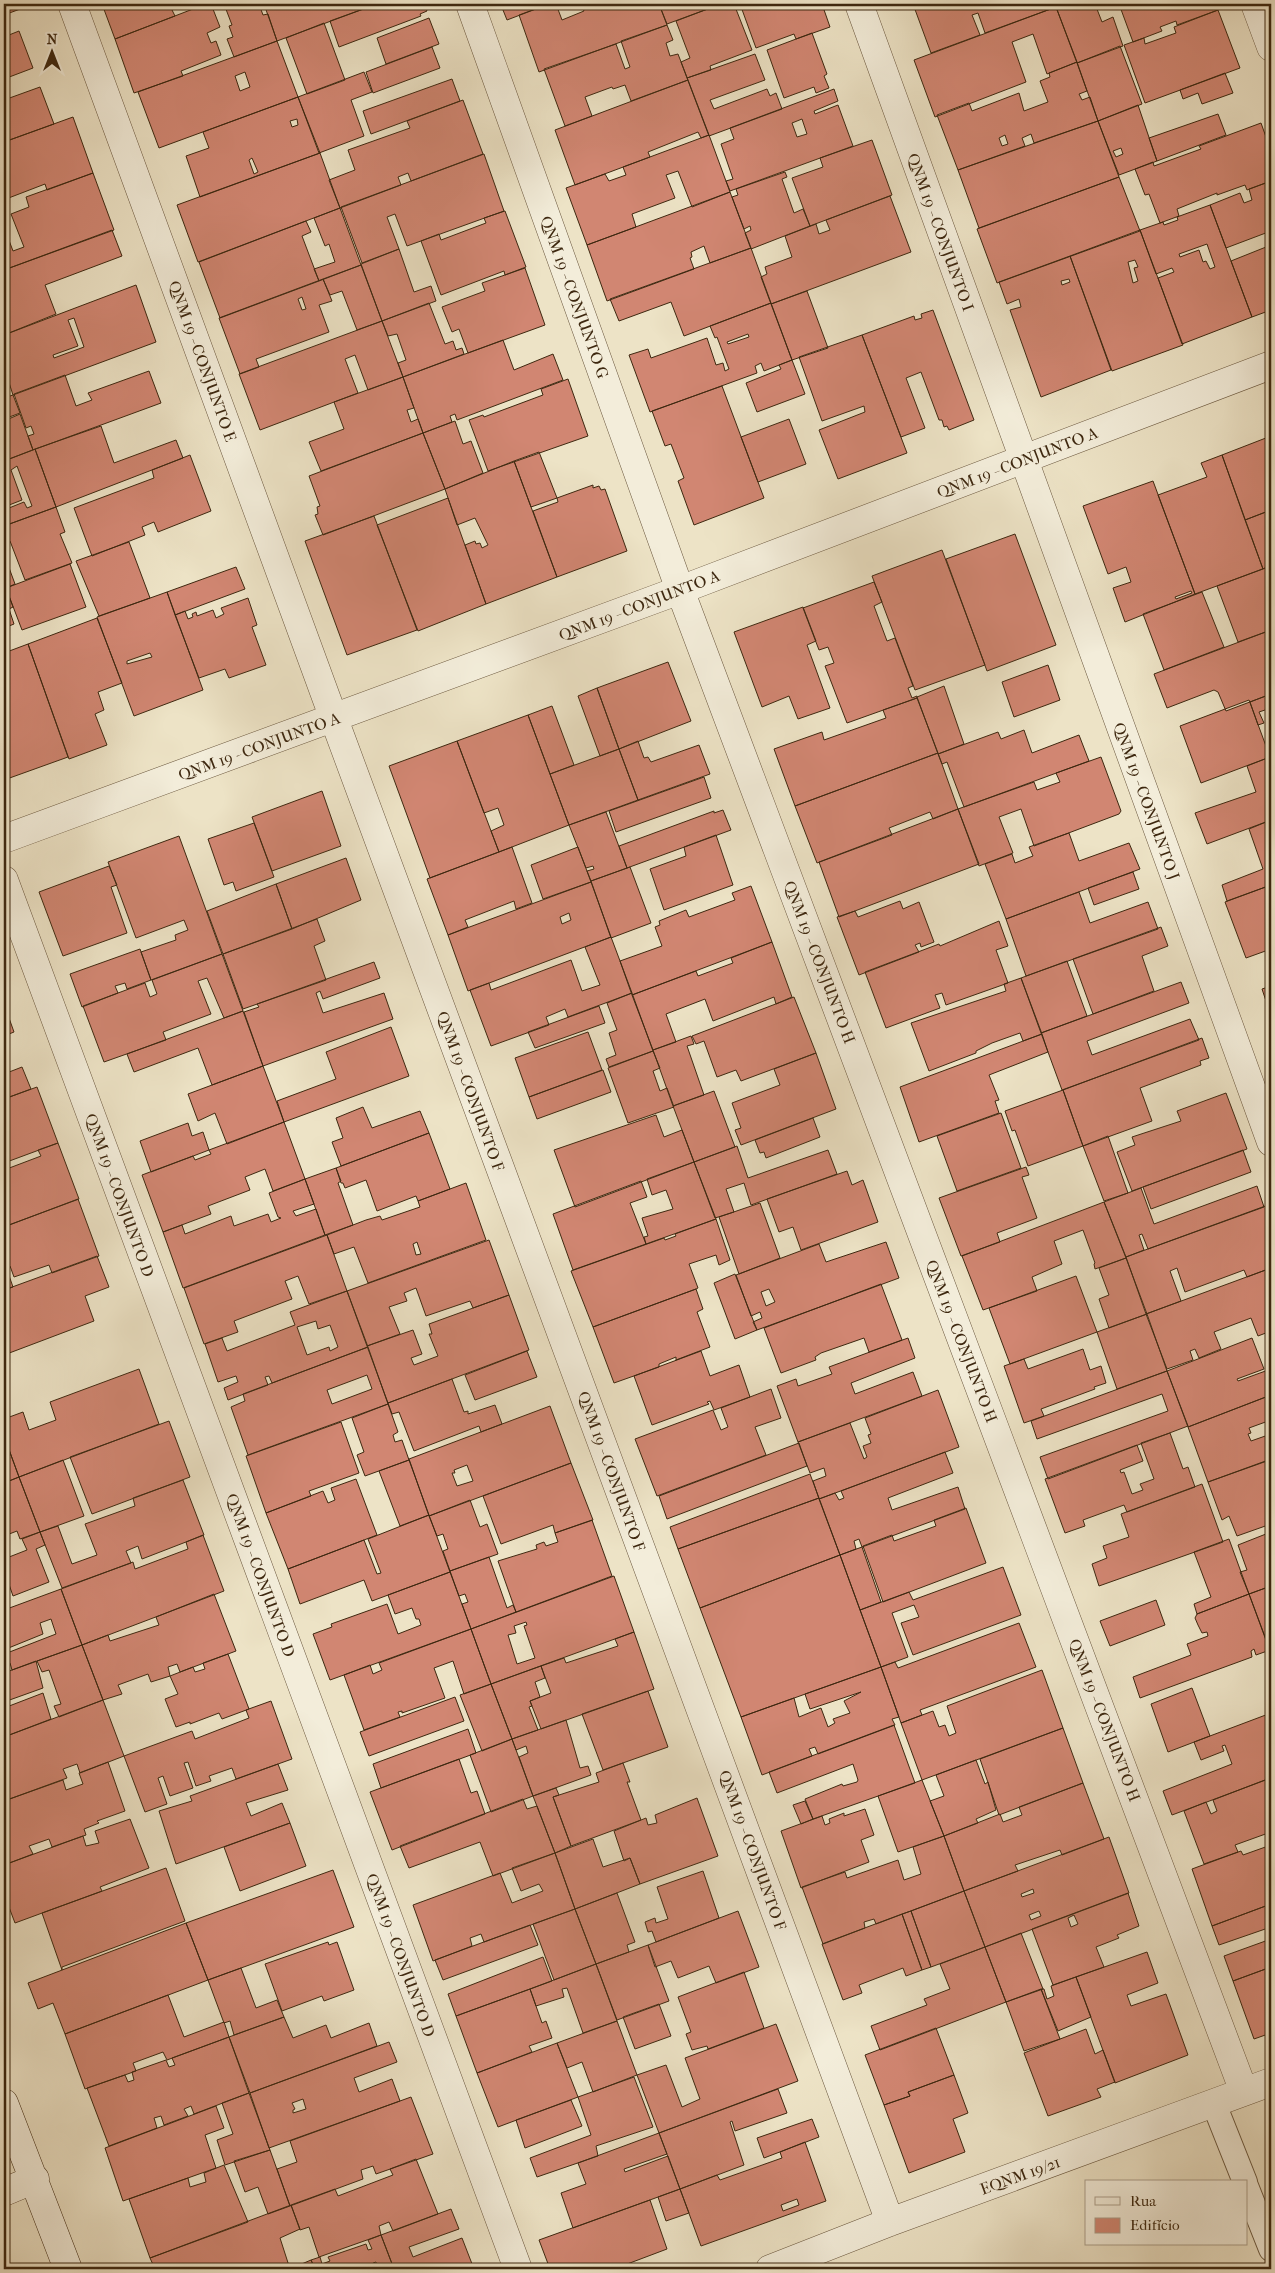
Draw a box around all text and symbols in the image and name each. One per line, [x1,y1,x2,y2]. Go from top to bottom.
north arrow [28,28,78,78]
text: N [47,31,58,48]
street label: QNM 19 - CONJUNTO I [903,151,978,314]
street label: QNM 19 - CONJUNTO G [536,213,613,381]
street label: QNM 19 - CONJUNTO E [165,278,241,445]
street label: QNM 19 - CONJUNTO A [934,423,1101,502]
street label: QNM 19 - CONJUNTO A [556,566,723,645]
street label: QNM 19 - CONJUNTO A [176,708,343,785]
street label: QNM 19 - CONJUNTO J [1109,720,1184,883]
street label: QNM 19 - CONJUNTO H [780,878,860,1047]
street label: QNM 19 - CONJUNTO F [433,1009,508,1174]
street label: QNM 19 - CONJUNTO D [81,1111,158,1279]
street label: QNM 19 - CONJUNTO H [922,1257,1002,1426]
street label: QNM 19 - CONJUNTO F [574,1389,649,1554]
street label: QNM 19 - CONJUNTO D [222,1491,299,1659]
street label: QNM 19 - CONJUNTO H [1065,1636,1145,1805]
street label: QNM 19 - CONJUNTO F [715,1768,790,1933]
street label: QNM 19 - CONJUNTO D [362,1871,439,2039]
street label: EQNM 19/21 [977,2152,1063,2199]
legend [1085,2180,1248,2246]
text: Rua [1130,2192,1157,2210]
text: Edifício [1130,2216,1180,2234]

